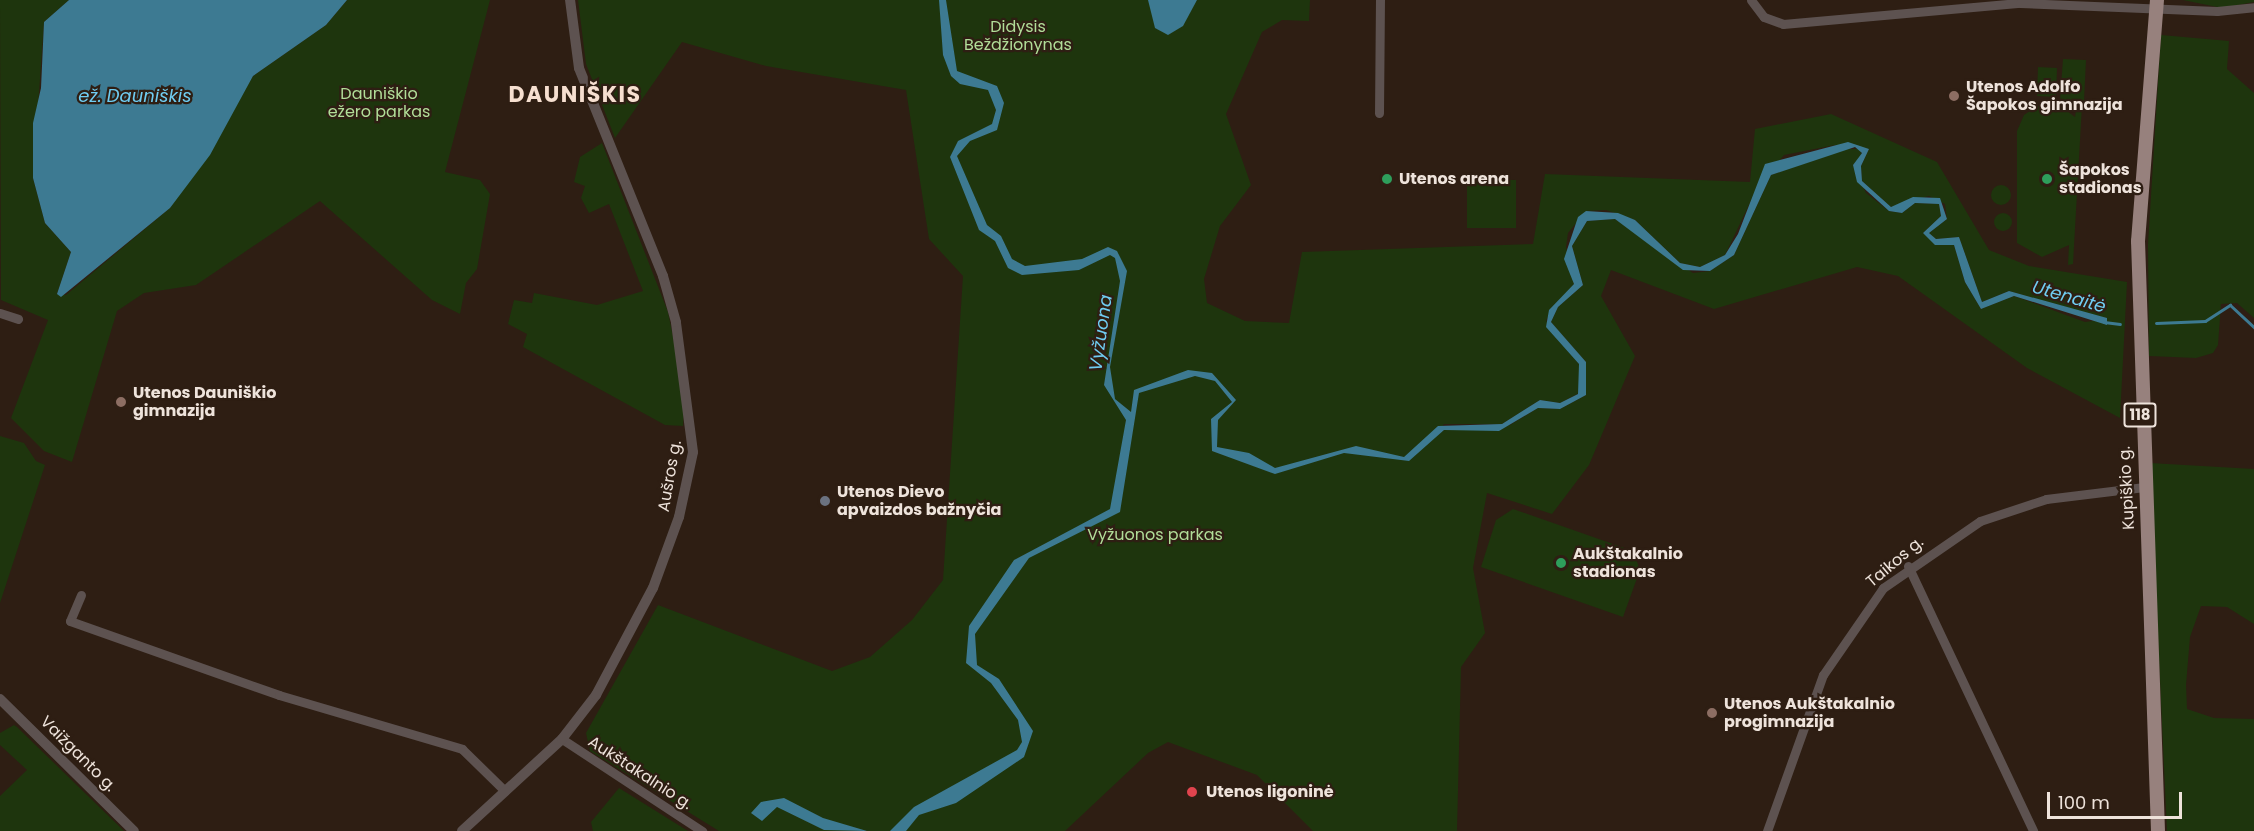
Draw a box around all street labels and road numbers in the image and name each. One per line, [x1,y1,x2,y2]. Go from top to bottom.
road number: 118 [2124,403,2156,427]
street label: Aušros g. [654,439,686,513]
street label: Kupiškio g. [2115,446,2139,530]
street label: Taikos g. [1863,533,1927,591]
street label: Vaižganto g. [36,712,120,796]
street label: Aukštakalnio g. [584,732,696,814]

